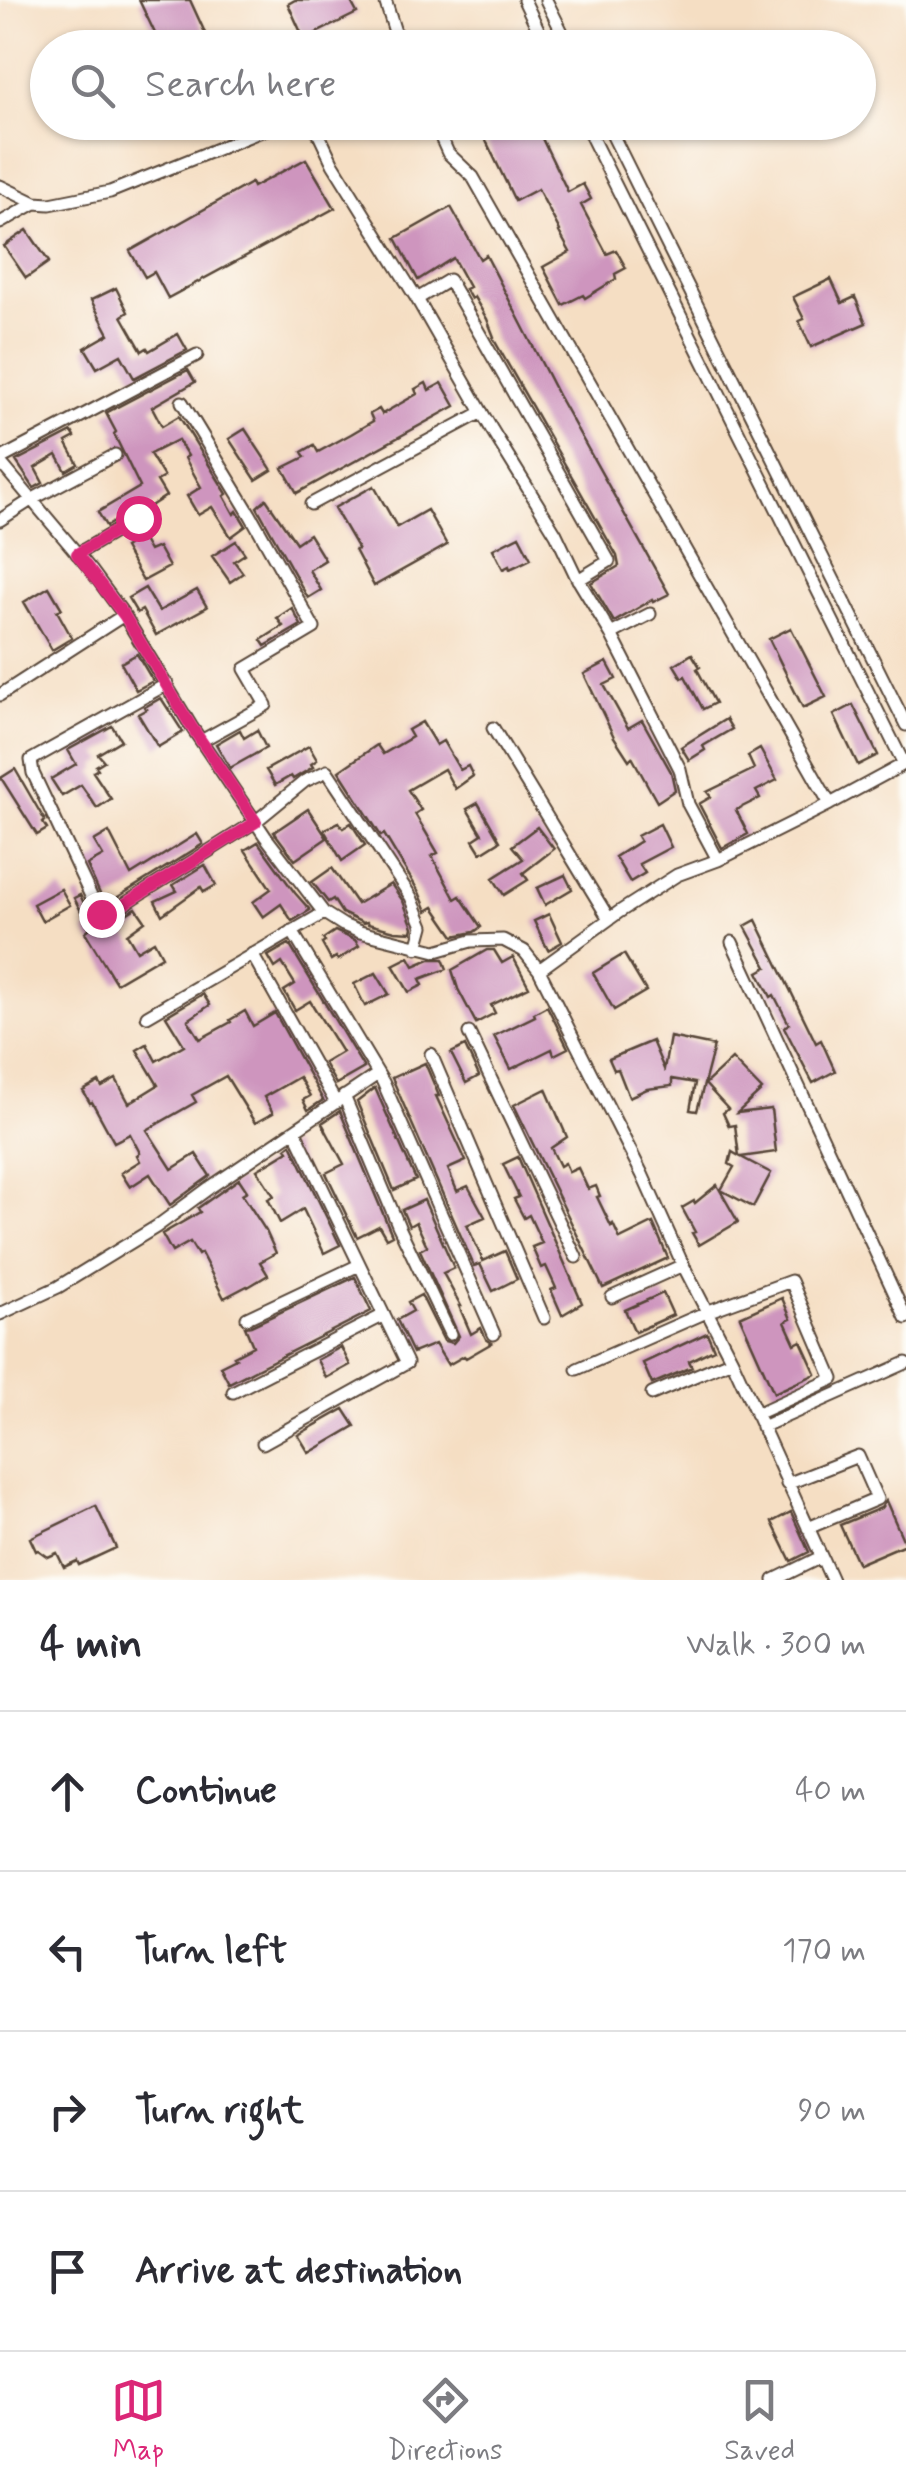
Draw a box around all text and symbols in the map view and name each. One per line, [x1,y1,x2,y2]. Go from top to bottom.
search box [30,30,876,140]
icon: search [65,58,120,113]
text: Search here [145,61,336,110]
route start [116,496,162,542]
route end [79,892,125,938]
text: 4 min [40,1618,142,1673]
text: Walk · 300 m [686,1624,866,1666]
icon: ahead [40,1764,95,1819]
text: Continue [135,1767,277,1816]
text: 40 m [795,1770,866,1812]
icon: left [40,1924,95,1979]
text: Turn left [135,1927,287,1976]
text: 170 m [782,1930,866,1972]
icon: right [40,2084,95,2139]
text: Turn right [135,2087,304,2136]
text: 90 m [798,2090,866,2132]
icon: arrive [40,2244,95,2299]
text: Arrive at destination [135,2247,462,2296]
tab: Map [111,2373,166,2470]
tab: Directions [388,2373,503,2470]
tab: Saved [724,2373,795,2470]

